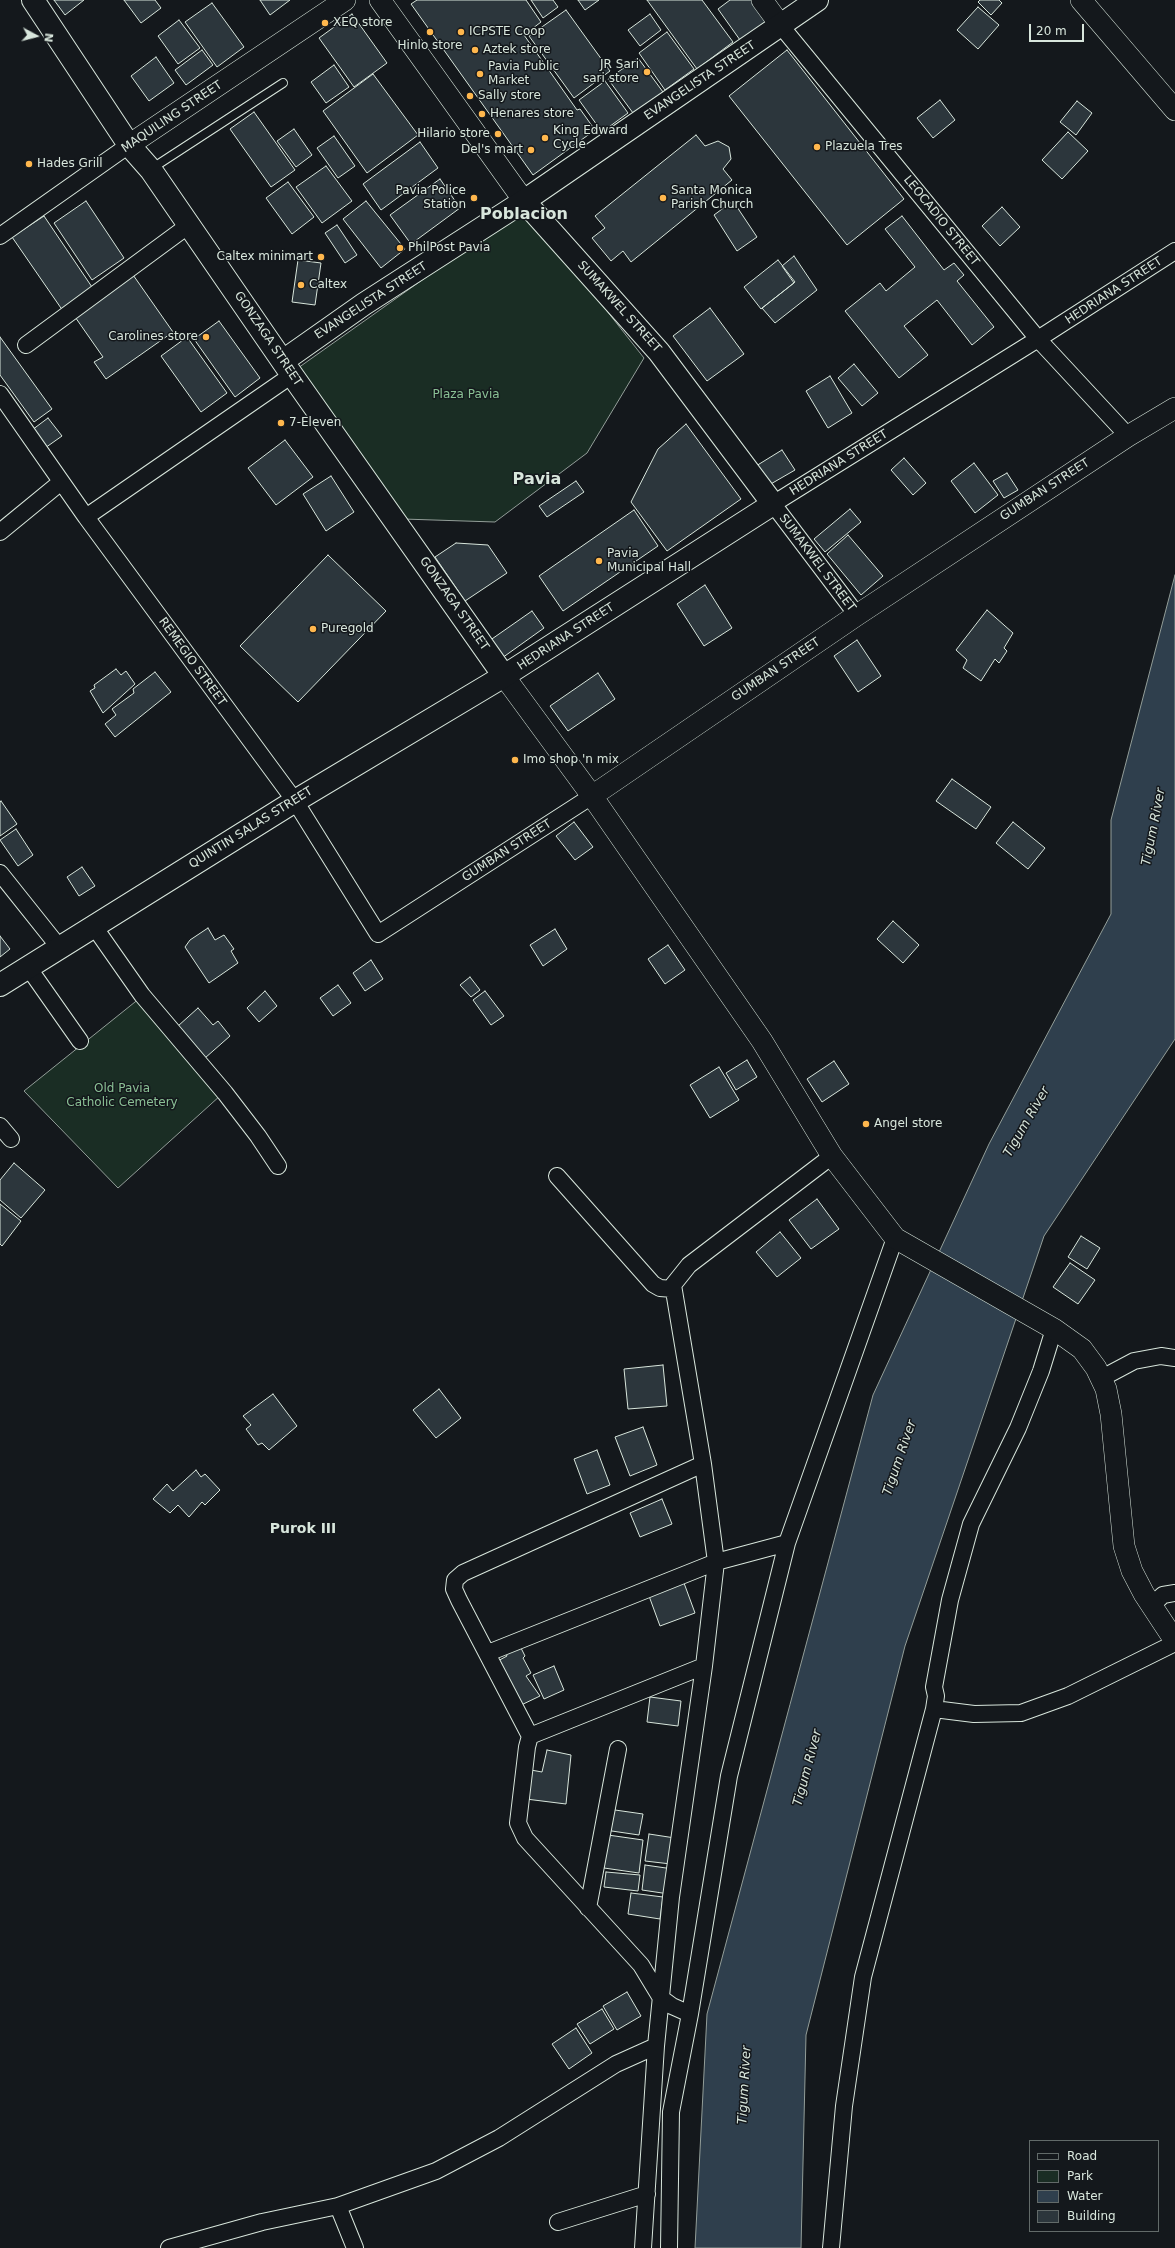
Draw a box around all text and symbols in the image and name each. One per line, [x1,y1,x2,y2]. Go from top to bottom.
north arrow [16,16,56,56]
place label: XEQ store [333,16,392,30]
scale bar [1031,16,1086,42]
marker: XEQ store [320,18,330,28]
text: 20 m [1036,24,1067,38]
place label: ICPSTE Coop [469,25,545,39]
marker: Hinlo store [425,27,435,37]
marker: ICPSTE Coop [456,27,466,37]
text: N [41,32,55,43]
street label: EVANGELISTA STREET [642,38,758,124]
place label: Hinlo store [398,39,462,53]
place label: Aztek store [483,43,551,57]
marker: Aztek store [470,45,480,55]
place label: JR Sari sari store [583,58,639,86]
place label: Pavia Public Market [488,60,559,88]
marker: JR Sari sari store [642,67,652,77]
marker: Pavia Public Market [475,69,485,79]
street label: MAQUILING STREET [119,78,225,156]
place label: Sally store [478,89,541,103]
marker: Sally store [465,91,475,101]
place label: Henares store [490,107,574,121]
marker: Henares store [477,109,487,119]
place label: King Edward Cycle [553,124,628,152]
place label: Hilario store [417,127,490,141]
marker: Hilario store [493,129,503,139]
marker: King Edward Cycle [540,133,550,143]
place label: Plazuela Tres [825,140,903,154]
marker: Plazuela Tres [812,142,822,152]
place label: Del's mart [461,143,523,157]
marker: Del's mart [526,145,536,155]
place label: Hades Grill [37,157,103,171]
marker: Hades Grill [24,159,34,169]
street label: LEOCADIO STREET [900,173,982,269]
place label: Pavia Police Station [396,184,466,212]
place label: Santa Monica Parish Church [671,184,753,212]
marker: Pavia Police Station [469,193,479,203]
marker: Santa Monica Parish Church [658,193,668,203]
district label: Poblacion [480,205,568,225]
place label: PhilPost Pavia [408,241,490,255]
marker: PhilPost Pavia [395,243,405,253]
place label: Caltex minimart [216,250,313,264]
marker: Caltex minimart [316,252,326,262]
street label: HEDRIANA STREET [1063,254,1165,328]
street label: SUMAKWEL STREET [574,258,664,356]
street label: EVANGELISTA STREET [312,259,430,343]
place label: Caltex [309,278,347,292]
marker: Caltex [296,280,306,290]
street label: GONZAGA STREET [231,289,305,389]
place label: Carolines store [108,330,198,344]
marker: Carolines store [201,332,211,342]
park label: Plaza Pavia [432,388,500,402]
place label: 7-Eleven [289,416,341,430]
marker: 7-Eleven [276,418,286,428]
street label: HEDRIANA STREET [787,427,891,499]
street label: GUMBAN STREET [998,456,1092,524]
district label: Pavia [513,470,561,490]
street label: SUMAKWEL STREET [776,511,858,615]
place label: Pavia Municipal Hall [607,547,691,575]
street label: GONZAGA STREET [416,554,492,654]
marker: Pavia Municipal Hall [594,556,604,566]
street label: HEDRIANA STREET [515,600,617,674]
street label: REMEGIO STREET [155,615,229,709]
place label: Puregold [321,622,374,636]
marker: Puregold [308,624,318,634]
street label: GUMBAN STREET [729,635,823,705]
place label: Imo shop 'n mix [523,753,619,767]
marker: Imo shop 'n mix [510,755,520,765]
street label: QUINTIN SALAS STREET [187,784,315,872]
water label: Tigum River [1139,787,1169,867]
street label: GUMBAN STREET [460,817,554,885]
park label: Old Pavia Catholic Cemetery [66,1082,178,1110]
water label: Tigum River [1001,1084,1053,1160]
place label: Angel store [874,1117,942,1131]
marker: Angel store [861,1119,871,1129]
water label: Tigum River [880,1418,920,1498]
district label: Purok III [270,1521,336,1537]
water label: Tigum River [790,1728,826,1808]
water label: Tigum River [735,2045,755,2125]
legend [1029,2140,1159,2232]
text: Road [1067,2149,1097,2163]
text: Park [1067,2169,1093,2183]
text: Water [1067,2189,1102,2203]
text: Building [1067,2209,1116,2223]

